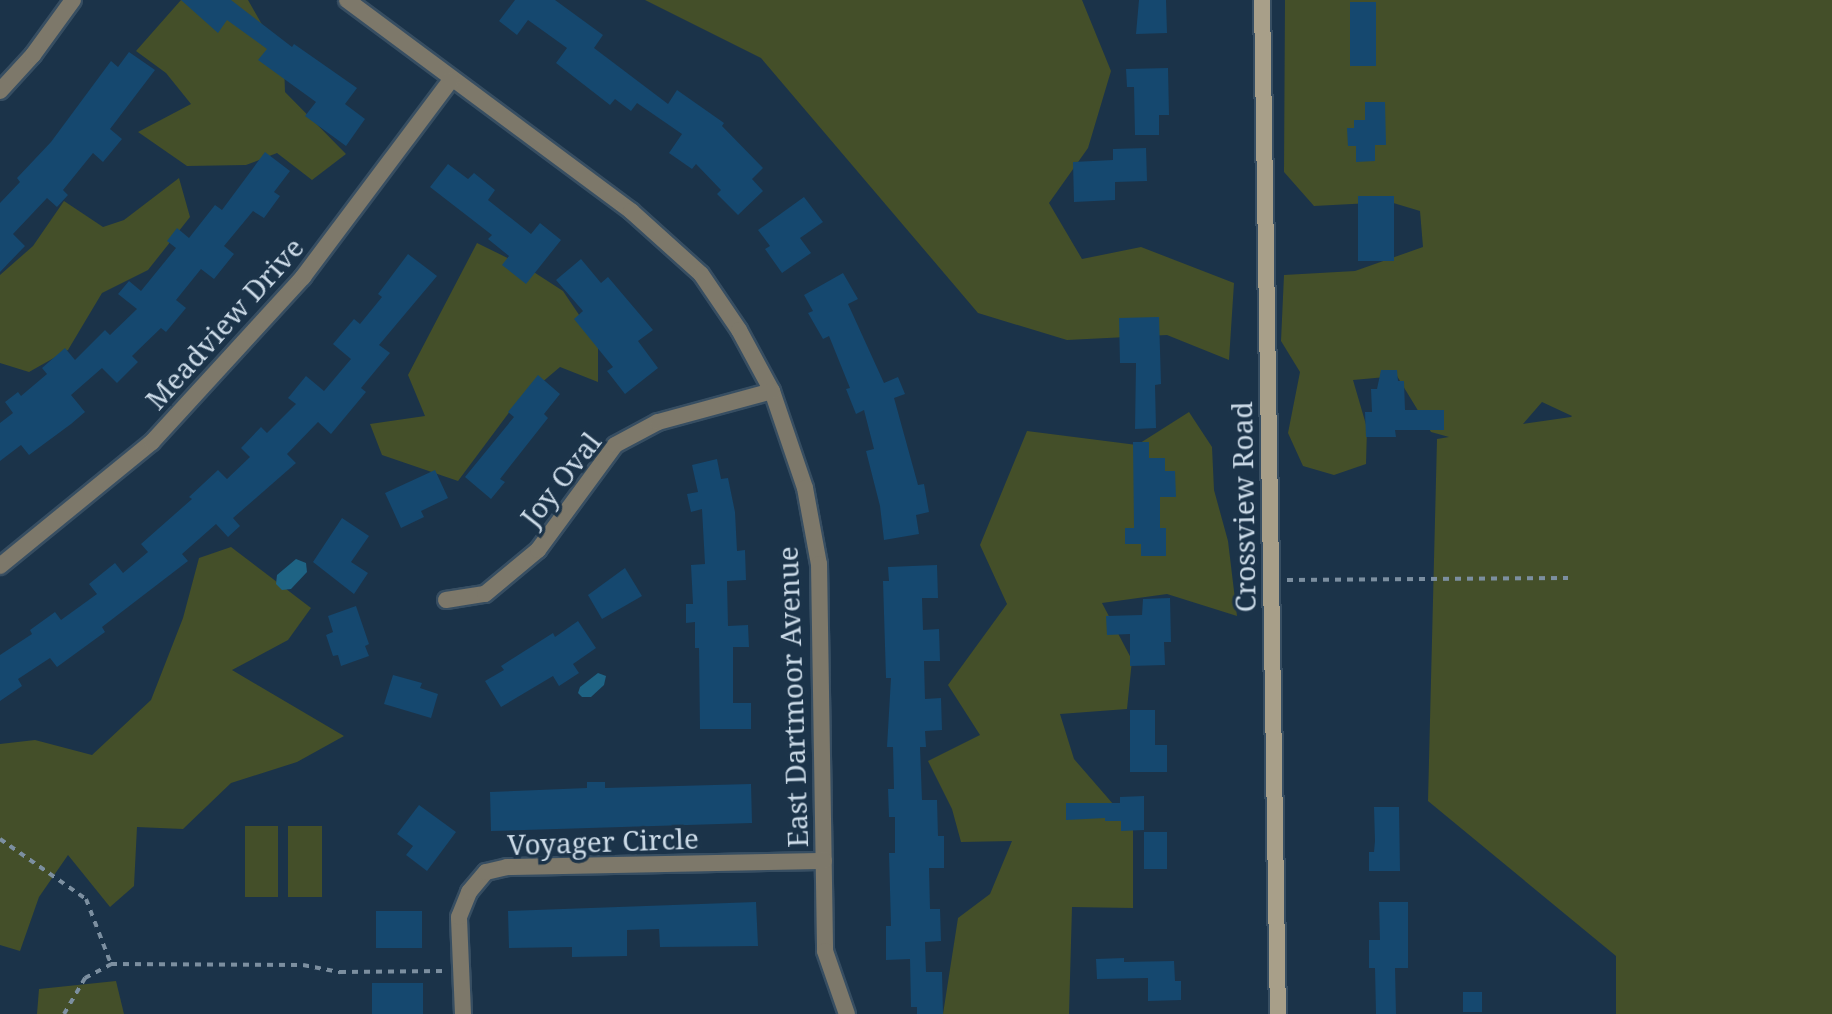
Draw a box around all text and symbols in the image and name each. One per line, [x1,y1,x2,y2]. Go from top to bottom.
street label: Meadview Drive [138,230,310,416]
street label: Crossview Road [1224,401,1262,613]
street label: Joy Oval [513,425,607,533]
street label: East Dartmoor Avenue [770,546,814,848]
street label: Voyager Circle [507,821,699,861]

